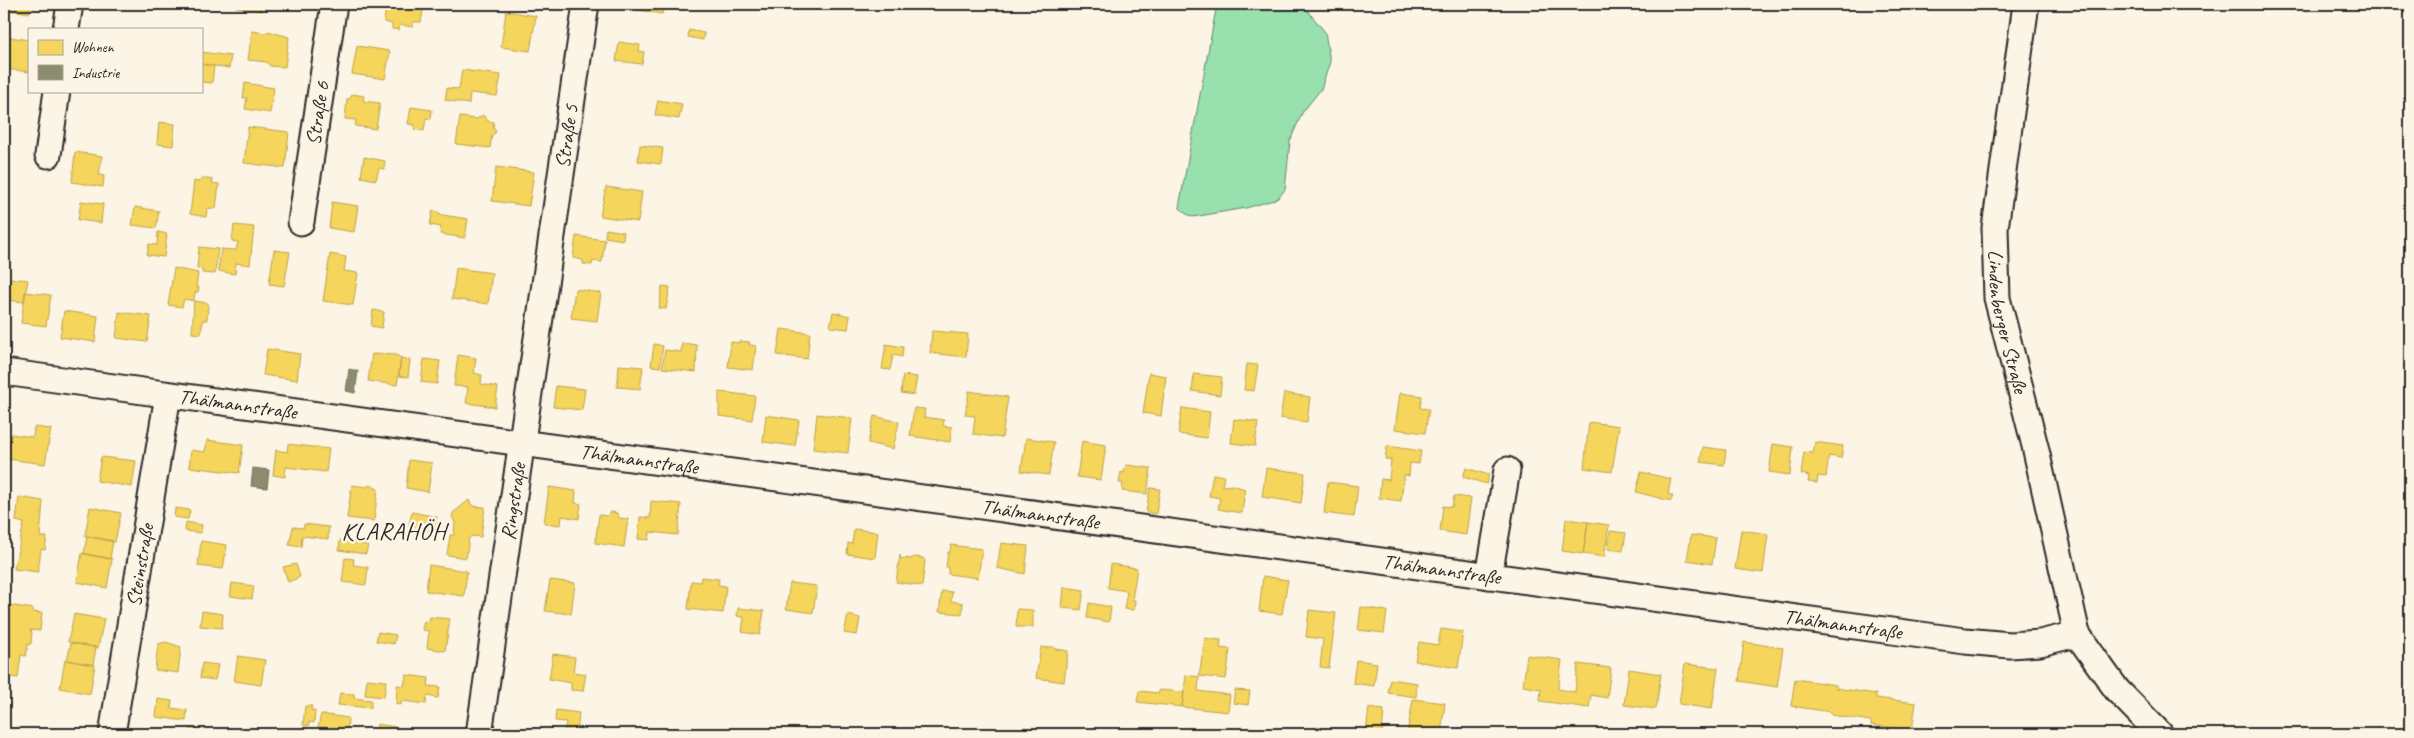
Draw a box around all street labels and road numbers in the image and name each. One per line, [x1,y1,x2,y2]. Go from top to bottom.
street label: Straße 6 [300,79,335,147]
street label: Straße 5 [549,101,584,170]
street label: Lindenberger Straße [1983,250,2034,398]
street label: Thälmannstraße [177,383,301,425]
street label: Thälmannstraße [578,438,702,480]
street label: Ringstraße [495,459,532,542]
street label: Thälmannstraße [980,493,1103,535]
street label: Steinstraße [120,520,160,609]
street label: Thälmannstraße [1381,548,1504,590]
street label: Thälmannstraße [1782,603,1906,645]

